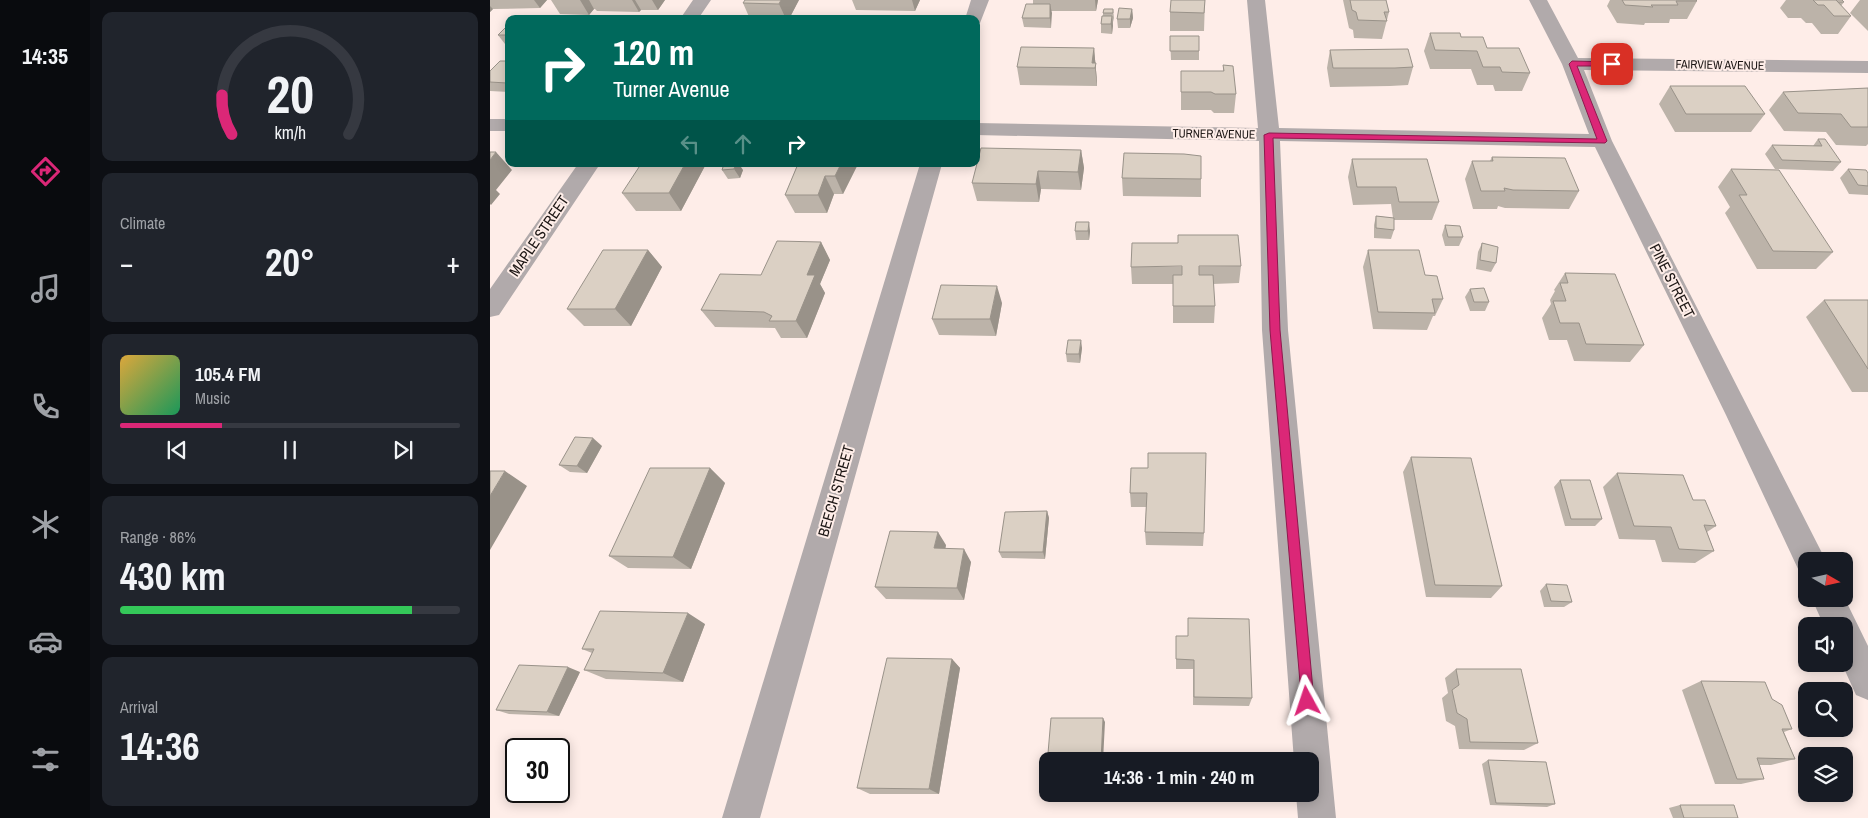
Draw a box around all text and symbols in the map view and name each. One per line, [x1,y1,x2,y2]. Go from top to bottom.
text: 120 m [613,29,694,76]
icon: right [530,35,595,100]
text: 14:35 [22,41,68,71]
pin [1591,43,1633,85]
icon: arrive [1598,50,1626,78]
street label: FAIRVIEW AVENUE [1675,56,1765,74]
text: 20 [266,59,314,129]
text: Turner Avenue [613,74,730,104]
text: km/h [274,121,306,145]
street label: TURNER AVENUE [1172,125,1256,143]
icon: left [676,130,704,158]
icon: ahead [729,130,757,158]
icon: right [782,130,810,158]
icon: directions [28,154,63,189]
street label: MAPLE STREET [504,191,574,280]
text: Climate [120,212,165,234]
text: 20° [265,237,315,288]
street label: PINE STREET [1645,240,1700,322]
text: − [120,244,133,282]
text: + [447,244,460,282]
icon: music [28,271,63,306]
text: 105.4 FM [195,361,261,387]
text: Music [195,387,230,409]
icon: phone [28,389,63,424]
icon: previous [163,436,191,464]
icon: pause [276,436,304,464]
icon: next [389,436,417,464]
street label: BEECH STREET [812,442,859,539]
icon: climate [28,507,63,542]
text: Range · 86% [120,526,196,548]
text: 430 km [120,551,226,602]
north arrow [1798,552,1852,608]
map controls [1798,552,1853,802]
button: sound [1798,617,1853,672]
icon: car [28,624,63,659]
position arrow [1280,674,1332,726]
button: search [1798,682,1853,737]
text: Arrival [120,696,158,718]
text: 14:36 [120,721,200,772]
speed limit sign: 30 [505,738,570,803]
icon: filters [28,742,63,777]
button: layers [1798,747,1853,802]
text: 14:36 · 1 min · 240 m [1104,764,1254,790]

